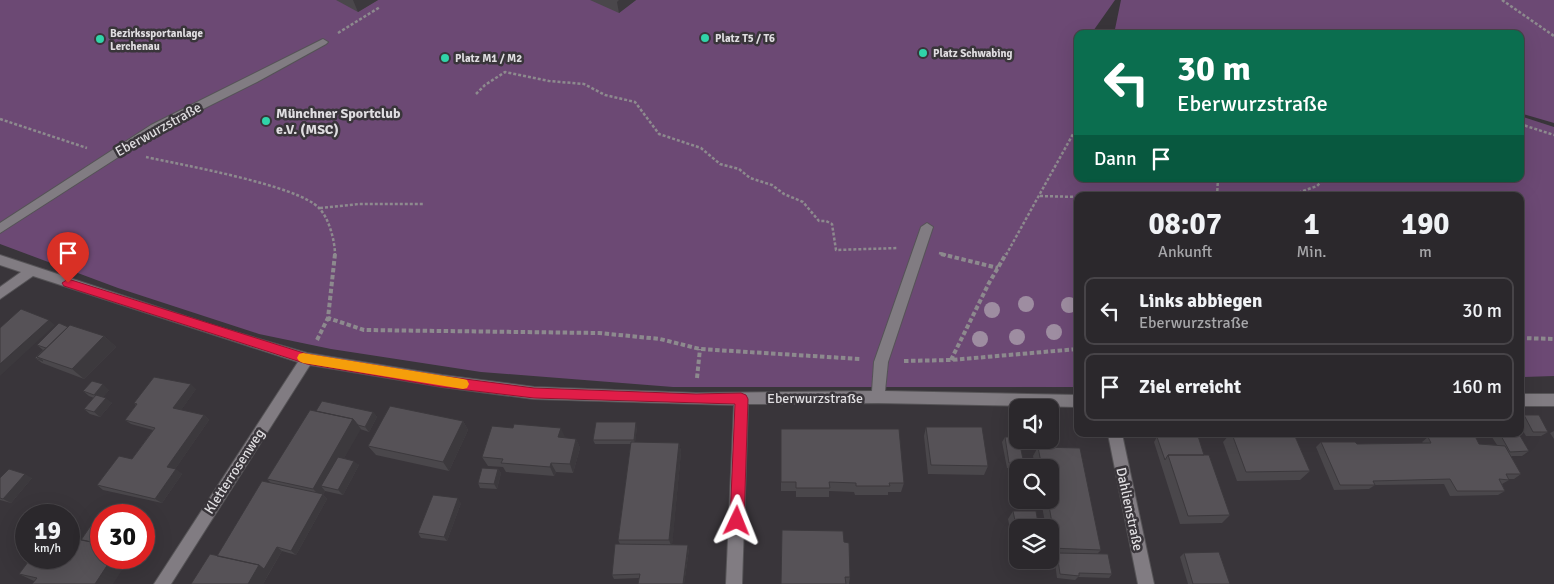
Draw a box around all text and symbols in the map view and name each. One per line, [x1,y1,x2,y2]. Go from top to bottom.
place label: Bezirkssportanlage Lerchenau [110,27,204,53]
marker: Platz T5 / T6 [699,32,711,44]
place label: Platz T5 / T6 [715,32,775,45]
marker: Bezirkssportanlage Lerchenau [94,33,106,45]
marker: Platz Schwabing [917,47,929,59]
place label: Platz Schwabing [933,47,1012,60]
text: 30 m [1177,47,1251,90]
icon: left [1094,50,1159,115]
marker: Platz M1 / M2 [439,52,451,64]
place label: Platz M1 / M2 [455,52,522,65]
text: Eberwurzstraße [1177,90,1328,117]
street label: Eberwurzstraße [112,99,204,160]
place label: Münchner Sportclub e.V. (MSC) [276,105,401,138]
marker: Münchner Sportclub e.V. (MSC) [260,115,272,127]
icon: arrive [1147,145,1175,173]
text: Dann [1094,147,1137,171]
text: 08:07 [1148,206,1222,243]
text: 1 [1303,206,1320,243]
text: 190 [1401,206,1450,243]
pin [47,232,89,283]
icon: arrive [54,239,82,267]
text: Ankunft [1158,242,1212,262]
text: Min. [1296,242,1327,262]
text: m [1419,242,1432,262]
text: Links abbiegen [1139,289,1262,313]
icon: left [1096,297,1124,325]
text: 30 m [1462,299,1502,323]
text: Eberwurzstraße [1139,313,1249,333]
icon: arrive [1096,373,1124,401]
text: Ziel erreicht [1139,375,1241,399]
text: 160 m [1452,375,1502,399]
street label: Eberwurzstraße [767,390,863,407]
map controls [1009,399,1059,569]
button: sound [1009,399,1059,449]
street label: Kletterrosenweg [201,425,268,517]
button: search [1009,459,1059,509]
street label: Dahlienstraße [1112,466,1147,552]
position arrow [710,494,762,546]
speed limit sign: 30 [90,504,155,569]
text: 19 [34,515,61,546]
button: layers [1009,519,1059,569]
text: km/h [34,541,61,556]

